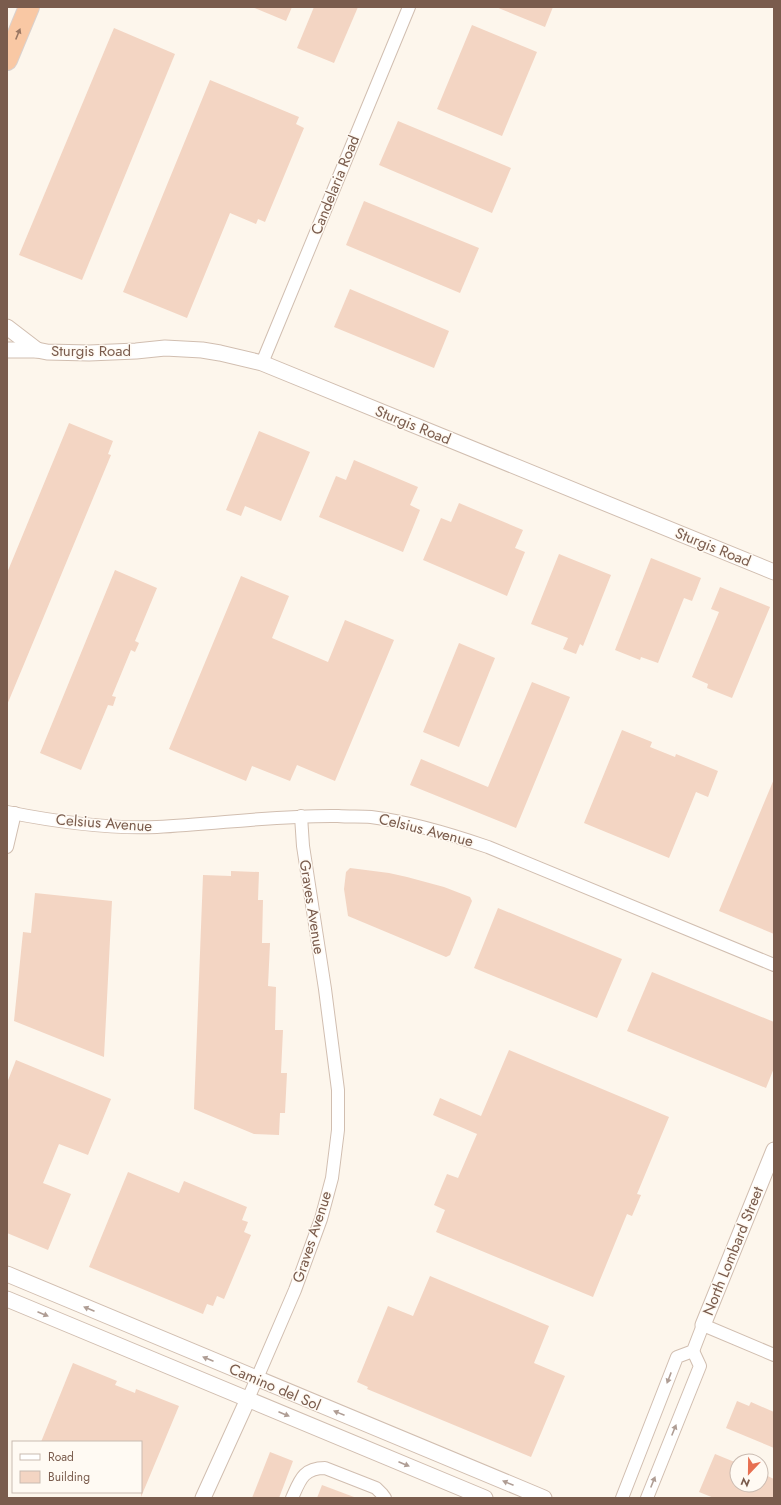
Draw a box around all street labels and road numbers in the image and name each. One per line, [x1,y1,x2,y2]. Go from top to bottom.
street label: Candelaria Road [305,132,365,238]
street label: Sturgis Road [51,340,131,362]
street label: Sturgis Road [372,400,454,450]
street label: Sturgis Road [672,522,754,572]
street label: Celsius Avenue [376,808,476,852]
street label: Celsius Avenue [55,809,153,837]
street label: Graves Avenue [294,858,330,956]
street label: North Lombard Street [697,1183,769,1319]
street label: Graves Avenue [287,1188,337,1286]
street label: Camino del Sol [226,1358,324,1416]

